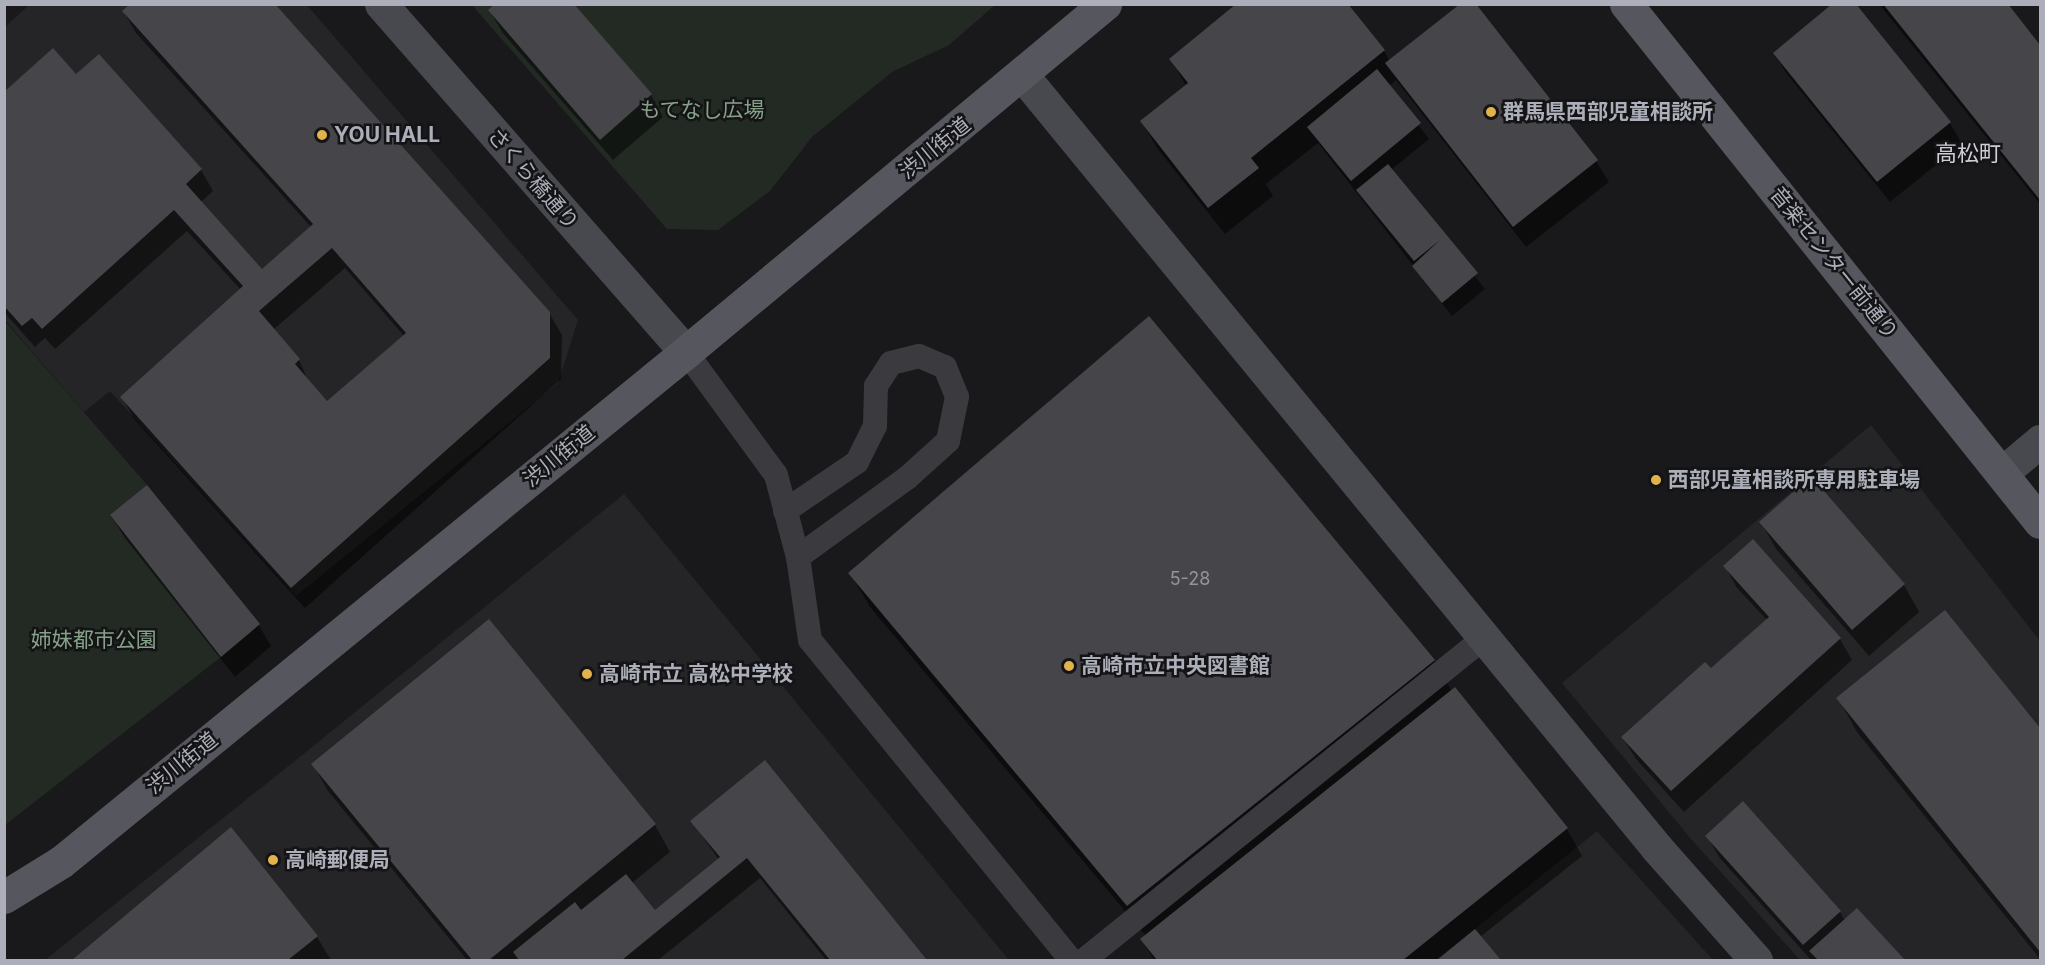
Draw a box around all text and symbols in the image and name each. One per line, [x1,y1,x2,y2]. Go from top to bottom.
park label: もてなし広場 [639,97,765,123]
place label: 群馬県西部児童相談所 [1503,99,1713,125]
marker: 群馬県西部児童相談所 [1484,105,1498,119]
street label: 渋川街道 [894,112,976,184]
place label: YOU HALL [334,122,440,148]
street label: さくら橋通り [482,123,584,235]
marker: YOU HALL [315,128,329,142]
district label: 高松町 [1935,141,2001,167]
street label: 音楽センター前通り [1765,182,1903,344]
street label: 渋川街道 [518,420,600,492]
place label: 西部児童相談所専用駐車場 [1668,467,1920,493]
marker: 西部児童相談所専用駐車場 [1649,473,1663,487]
house number: 5-28 [1170,568,1210,590]
park label: 姉妹都市公園 [31,627,157,653]
place label: 高崎市立中央図書館 [1081,653,1270,679]
marker: 高崎市立中央図書館 [1062,659,1076,673]
place label: 高崎市立 高松中学校 [599,661,793,687]
marker: 高崎市立 高松中学校 [580,667,594,681]
street label: 渋川街道 [141,727,223,799]
place label: 高崎郵便局 [285,847,390,873]
marker: 高崎郵便局 [266,853,280,867]

